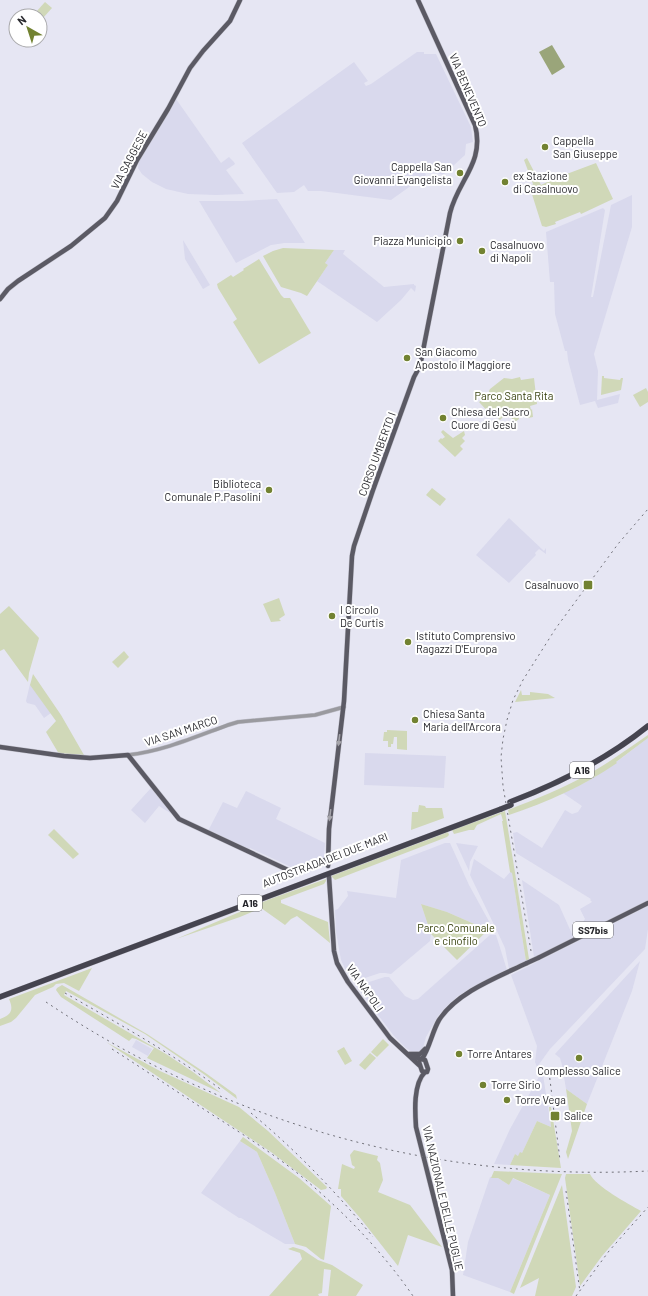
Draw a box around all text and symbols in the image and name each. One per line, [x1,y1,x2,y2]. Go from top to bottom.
north arrow [8,8,48,48]
text: N [14,12,28,27]
street label: VIA BENEVENTO [447,51,490,129]
street label: VIA SAGGESE [108,128,150,191]
place label: Cappella San Giuseppe [553,134,618,160]
marker: Cappella San Giuseppe [540,142,550,152]
place label: Cappella San Giovanni Evangelista [354,160,452,186]
marker: Cappella San Giovanni Evangelista [455,168,465,178]
place label: ex Stazione di Casalnuovo [513,169,578,195]
marker: ex Stazione di Casalnuovo [500,177,510,187]
place label: Piazza Municipio [374,234,452,247]
marker: Piazza Municipio [455,236,465,246]
place label: Casalnuovo di Napoli [490,238,544,264]
marker: Casalnuovo di Napoli [477,246,487,256]
place label: San Giacomo Apostolo il Maggiore [415,345,511,371]
marker: San Giacomo Apostolo il Maggiore [402,353,412,363]
park label: Parco Santa Rita [475,389,553,402]
place label: Chiesa del Sacro Cuore di Gesù [451,405,530,431]
street label: CORSO UMBERTO I [355,410,398,498]
marker: Chiesa del Sacro Cuore di Gesù [438,413,448,423]
place label: Biblioteca Comunale P.Pasolini [165,477,261,503]
marker: Biblioteca Comunale P.Pasolini [264,485,274,495]
place label: Casalnuovo [525,578,579,591]
marker: Casalnuovo [582,579,594,591]
place label: I Circolo De Curtis [340,603,384,629]
marker: I Circolo De Curtis [327,611,337,621]
place label: Istituto Comprensivo Ragazzi D'Europa [416,629,516,655]
marker: Istituto Comprensivo Ragazzi D'Europa [403,637,413,647]
place label: Chiesa Santa Maria dell'Arcora [423,707,501,733]
street label: VIA SAN MARCO [143,713,219,748]
marker: Chiesa Santa Maria dell'Arcora [410,715,420,725]
one-way arrow [336,734,342,746]
road number: A16 [570,762,594,778]
one-way arrow [327,808,334,821]
street label: AUTOSTRADA DEI DUE MARI [260,830,389,890]
road number: A16 [238,895,262,911]
park label: Parco Comunale e cinofilo [417,921,495,947]
road number: SS7bis [573,922,613,938]
street label: VIA NAPOLI [344,962,386,1014]
place label: Torre Antares [467,1047,532,1060]
marker: Torre Antares [454,1049,464,1059]
marker: Complesso Salice [574,1053,584,1063]
place label: Complesso Salice [537,1064,621,1077]
place label: Torre Sirio [491,1078,541,1091]
marker: Torre Sirio [478,1080,488,1090]
place label: Torre Vega [515,1093,566,1106]
marker: Torre Vega [502,1095,512,1105]
place label: Salice [564,1109,593,1122]
marker: Salice [549,1110,561,1122]
street label: VIA NAZIONALE DELLE PUGLIE [420,1124,467,1272]

